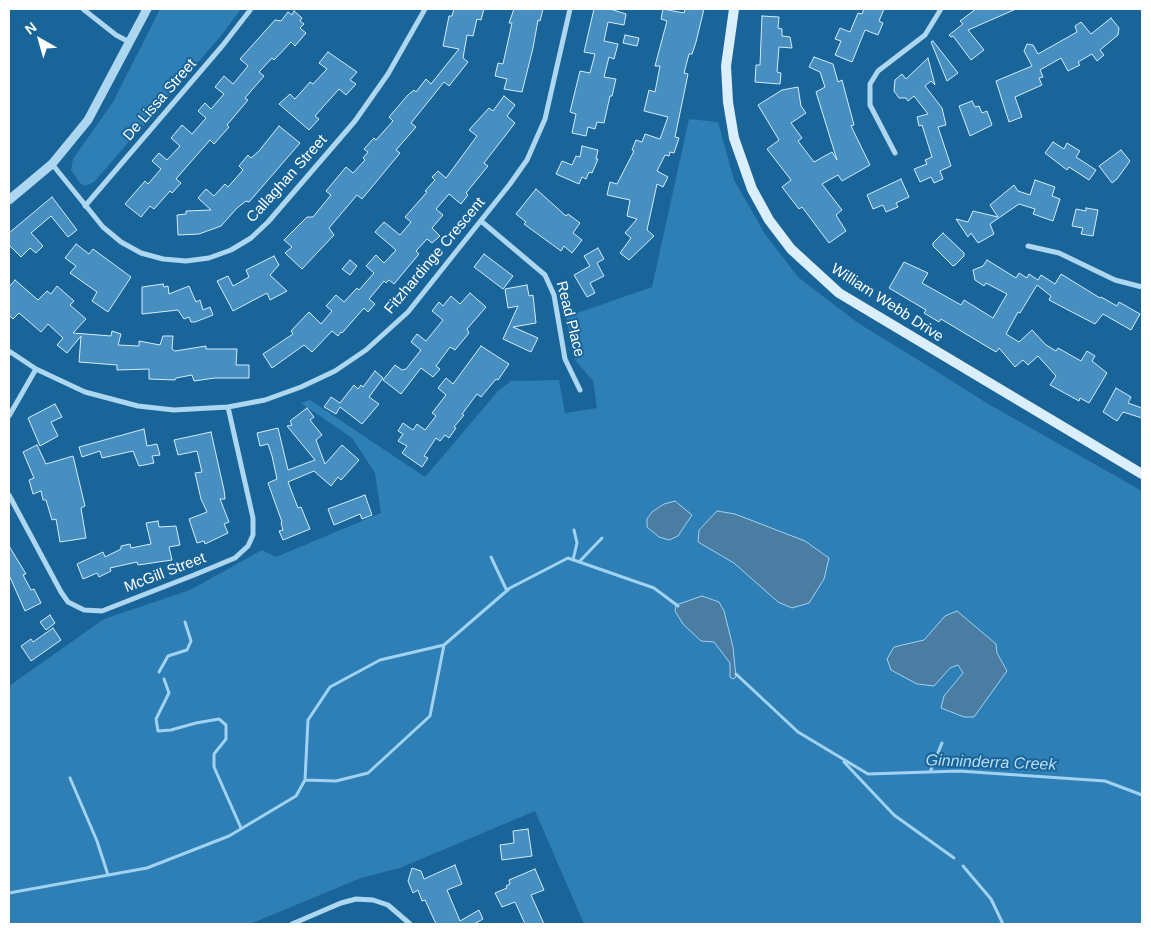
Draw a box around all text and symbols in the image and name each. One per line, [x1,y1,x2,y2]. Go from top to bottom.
north arrow [15,15,65,65]
text: N [22,19,40,38]
street label: De Lissa Street [120,55,200,145]
street label: Callaghan Street [243,131,331,227]
street label: Fitzhardinge Crescent [381,194,489,318]
street label: William Webb Drive [827,260,947,346]
street label: Read Place [552,279,588,359]
street label: McGill Street [122,549,208,597]
water label: Ginninderra Creek [925,751,1057,775]

